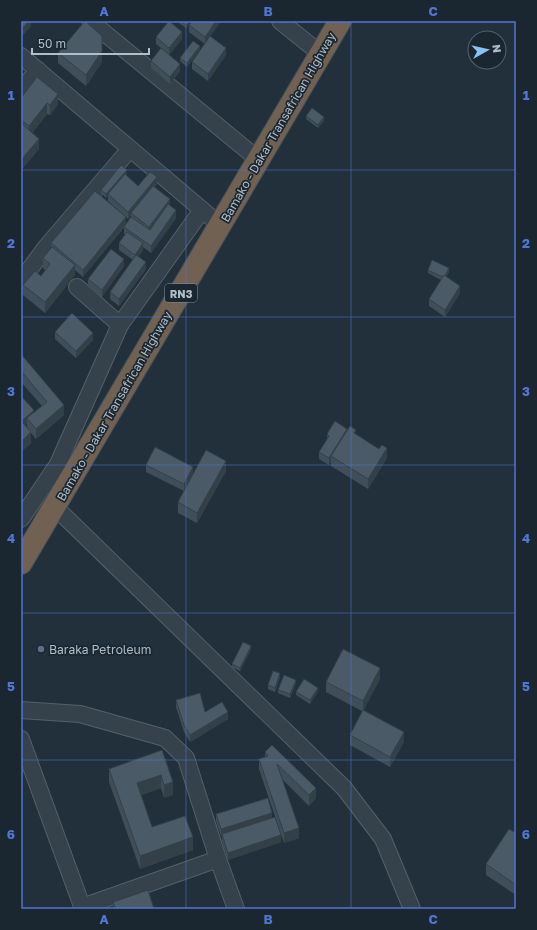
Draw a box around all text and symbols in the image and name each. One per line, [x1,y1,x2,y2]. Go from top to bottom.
text: A [99,3,109,19]
text: B [263,3,273,19]
text: C [428,3,438,19]
street label: Bamako - Dakar Transafrican Highway [217,29,339,225]
scale bar [32,30,149,56]
north arrow [467,30,507,70]
text: 50 m [38,36,66,51]
text: N [490,43,504,54]
text: 1 [8,87,15,103]
text: 1 [523,87,530,103]
text: 2 [7,235,15,251]
text: 2 [522,235,530,251]
road number: RN3 [165,284,197,302]
street label: Bamako - Dakar Transafrican Highway [53,308,175,504]
text: 3 [7,383,15,399]
text: 3 [522,383,530,399]
text: 4 [7,530,15,546]
text: 4 [522,530,530,546]
place label: Baraka Petroleum [49,642,151,657]
marker: Baraka Petroleum [36,644,46,654]
text: 5 [7,678,15,694]
text: 5 [522,678,530,694]
text: 6 [7,826,15,842]
text: 6 [522,826,530,842]
text: A [99,911,109,927]
text: B [263,911,273,927]
text: C [428,911,438,927]

